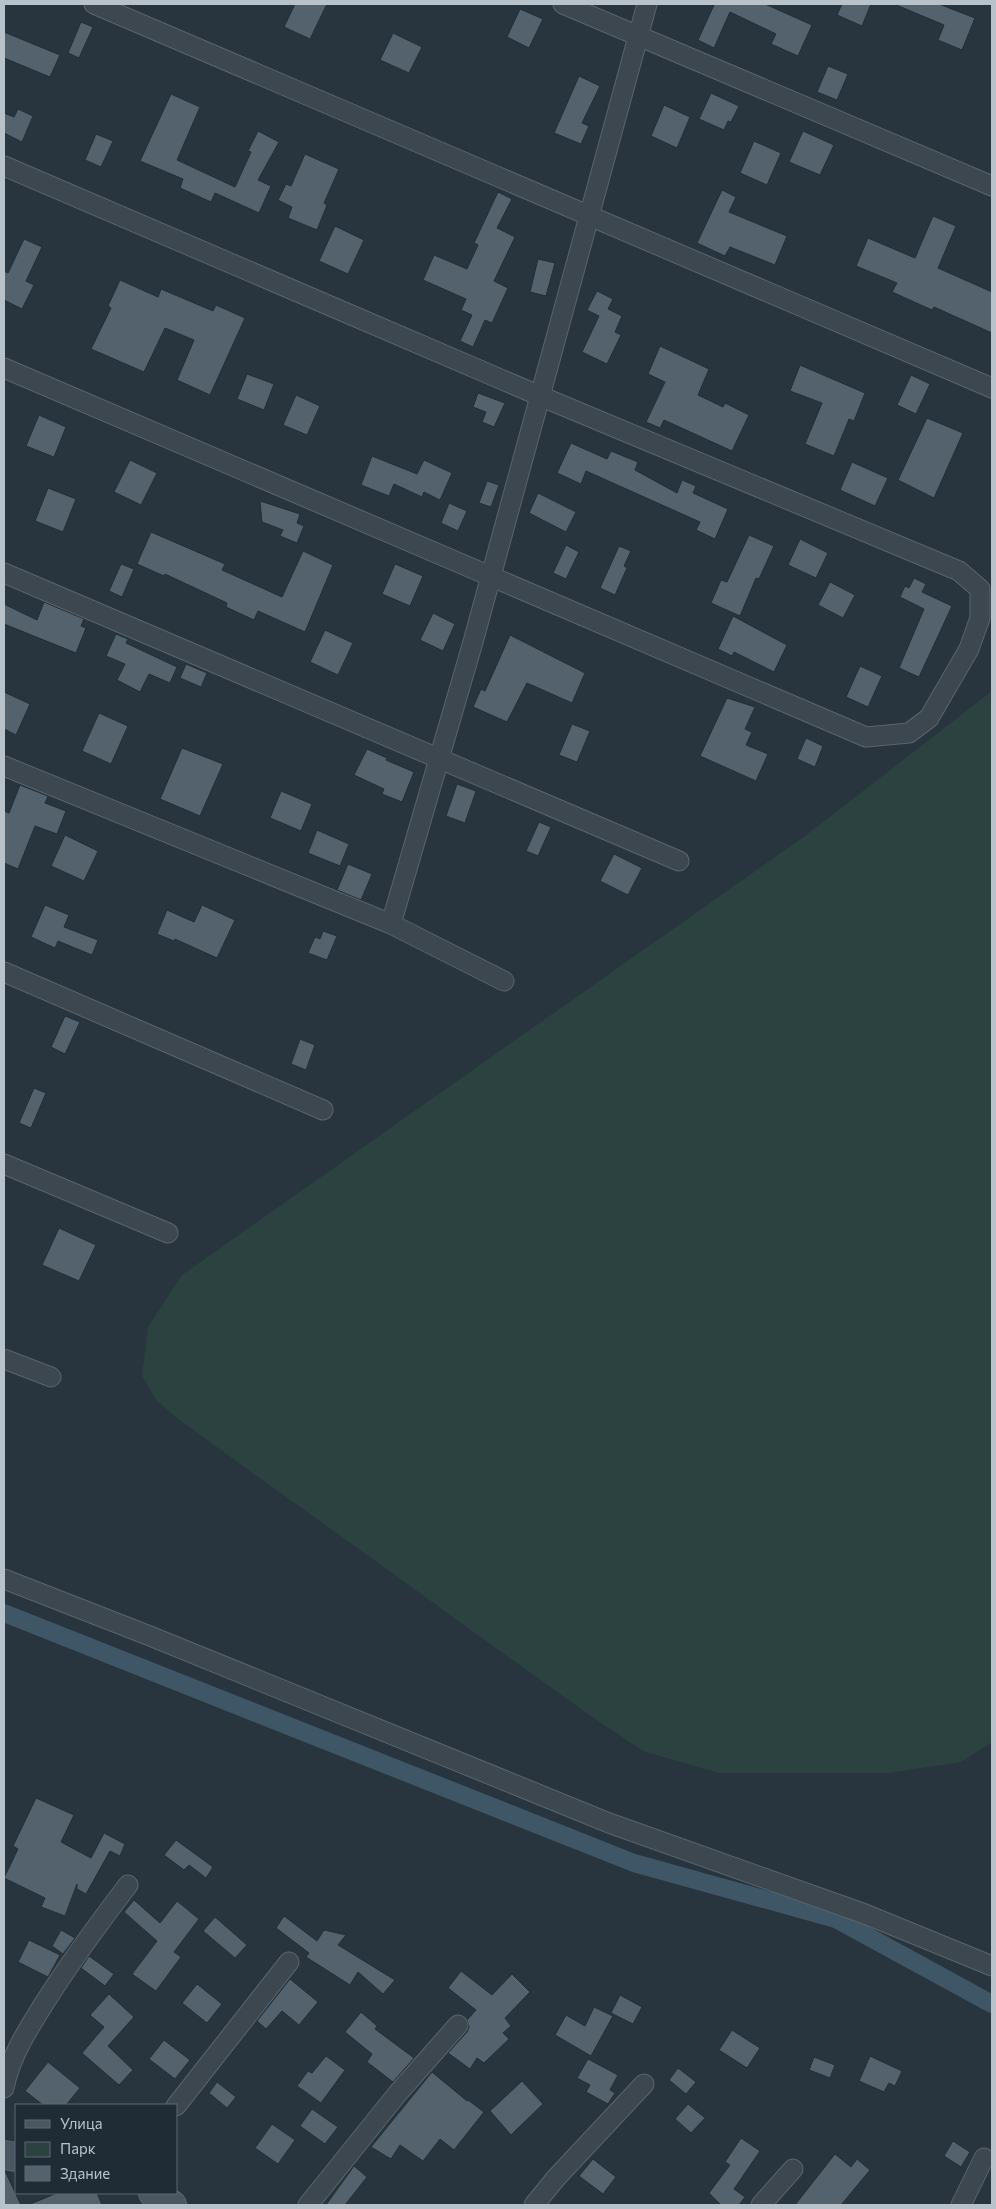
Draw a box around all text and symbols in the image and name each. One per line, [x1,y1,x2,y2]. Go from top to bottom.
legend [15,2104,178,2194]
text: Улица [60,2114,102,2132]
text: Парк [60,2139,96,2157]
text: Здание [60,2164,110,2182]

